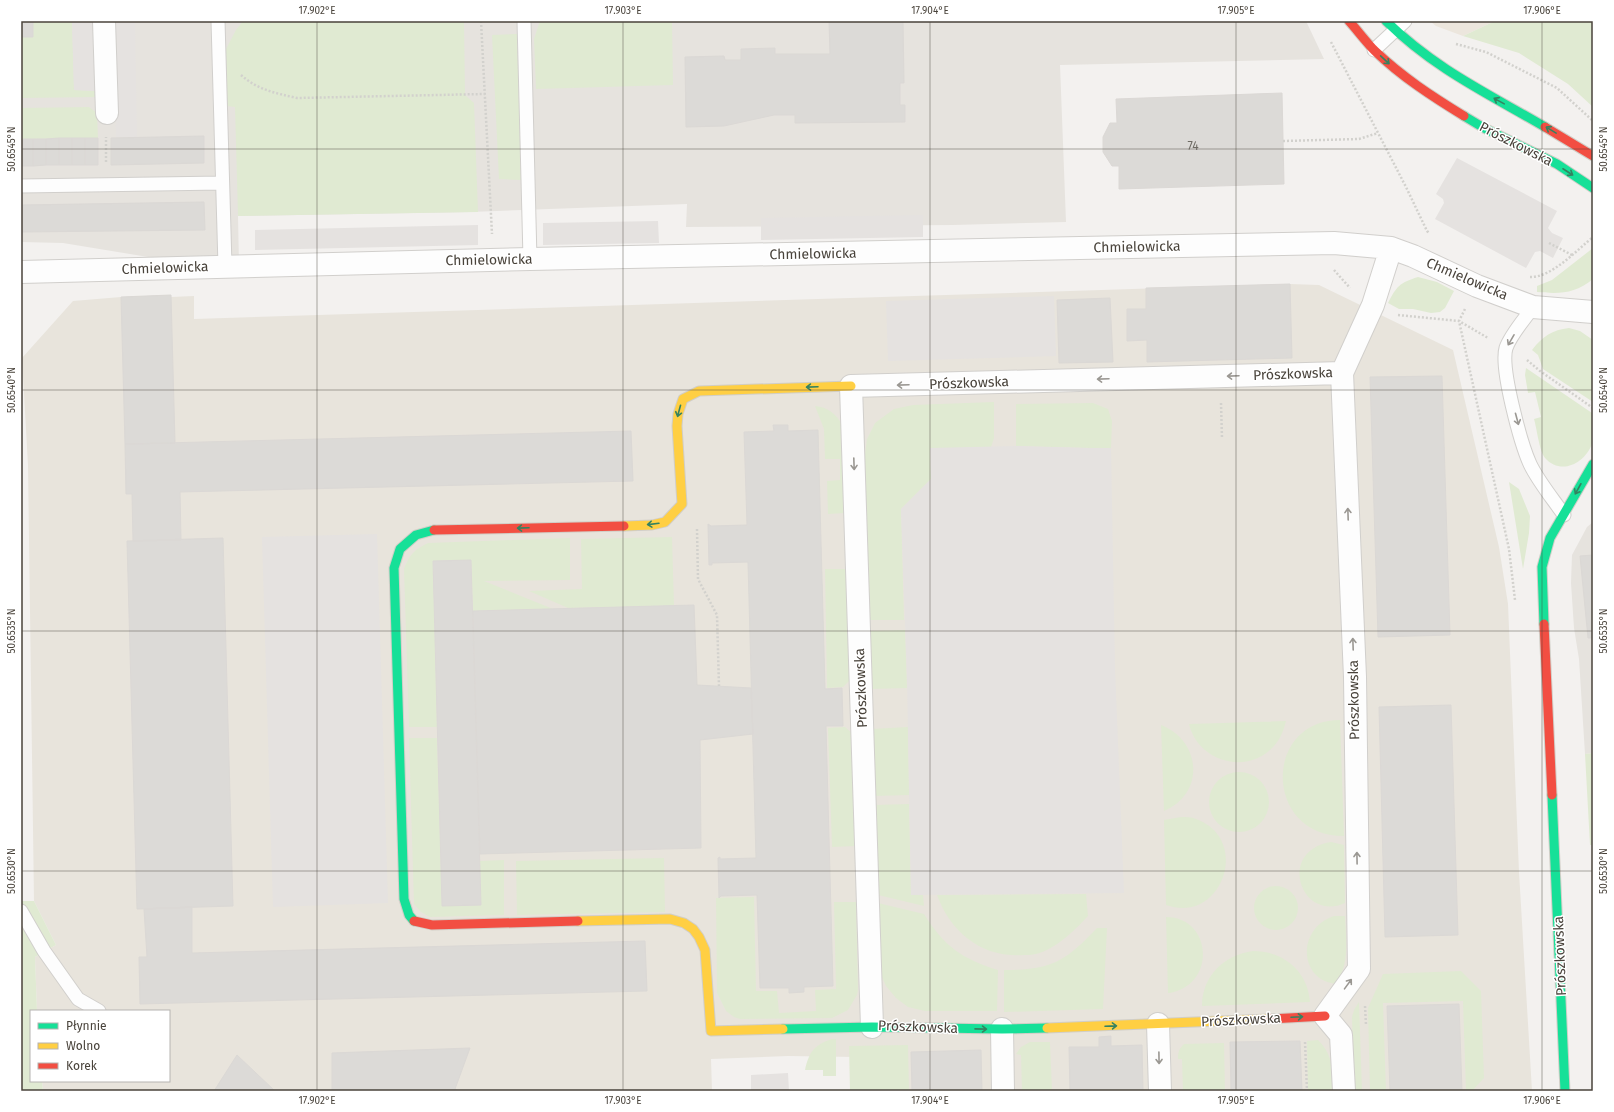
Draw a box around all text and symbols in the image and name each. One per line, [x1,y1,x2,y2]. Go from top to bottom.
text: 17.902°E [298,5,336,17]
text: 17.903°E [604,5,642,17]
text: 17.904°E [911,5,949,17]
text: 17.905°E [1217,5,1255,17]
text: 17.906°E [1523,5,1561,17]
one-way arrow [1380,55,1390,65]
one-way arrow [1493,96,1505,104]
street label: Prószkowska [1476,118,1556,170]
text: 50.6545°N [6,126,18,172]
one-way arrow [1545,126,1557,134]
text: 50.6545°N [1598,126,1610,172]
house number: 74 [1187,139,1199,153]
one-way arrow [1562,168,1574,176]
street label: Chmielowicka [1093,238,1181,256]
street label: Chmielowicka [769,245,857,263]
street label: Chmielowicka [445,251,533,269]
street label: Chmielowicka [1424,254,1510,304]
street label: Chmielowicka [121,258,209,278]
one-way arrow [1507,334,1515,346]
street label: Prószkowska [1253,364,1333,384]
text: 50.6540°N [6,367,18,413]
text: 50.6540°N [1598,367,1610,413]
one-way arrow [1227,372,1240,380]
street label: Prószkowska [929,373,1009,393]
one-way arrow [1097,375,1110,383]
one-way arrow [897,381,910,389]
one-way arrow [806,384,819,391]
one-way arrow [675,405,683,418]
one-way arrow [1513,412,1521,425]
one-way arrow [850,457,858,470]
one-way arrow [1574,483,1581,495]
one-way arrow [1344,508,1352,521]
one-way arrow [647,520,660,528]
one-way arrow [517,524,530,532]
text: 50.6535°N [6,608,18,654]
text: 50.6535°N [1598,608,1610,654]
one-way arrow [1350,638,1357,651]
street label: Prószkowska [851,648,871,728]
street label: Prószkowska [1345,660,1363,740]
text: 50.6530°N [6,848,18,894]
text: 50.6530°N [1598,848,1610,894]
one-way arrow [1353,852,1361,865]
street label: Prószkowska [1550,916,1570,996]
one-way arrow [1344,979,1352,990]
street label: Prószkowska [1201,1009,1281,1031]
legend [30,1010,170,1082]
one-way arrow [1290,1014,1303,1021]
street label: Prószkowska [878,1017,958,1037]
text: Płynnie [66,1019,107,1033]
one-way arrow [1104,1022,1117,1030]
one-way arrow [974,1025,987,1033]
text: Wolno [66,1039,100,1053]
one-way arrow [1155,1051,1163,1064]
text: Korek [66,1059,98,1073]
text: 17.902°E [298,1095,336,1107]
text: 17.903°E [604,1095,642,1107]
text: 17.904°E [911,1095,949,1107]
text: 17.905°E [1217,1095,1255,1107]
text: 17.906°E [1523,1095,1561,1107]

